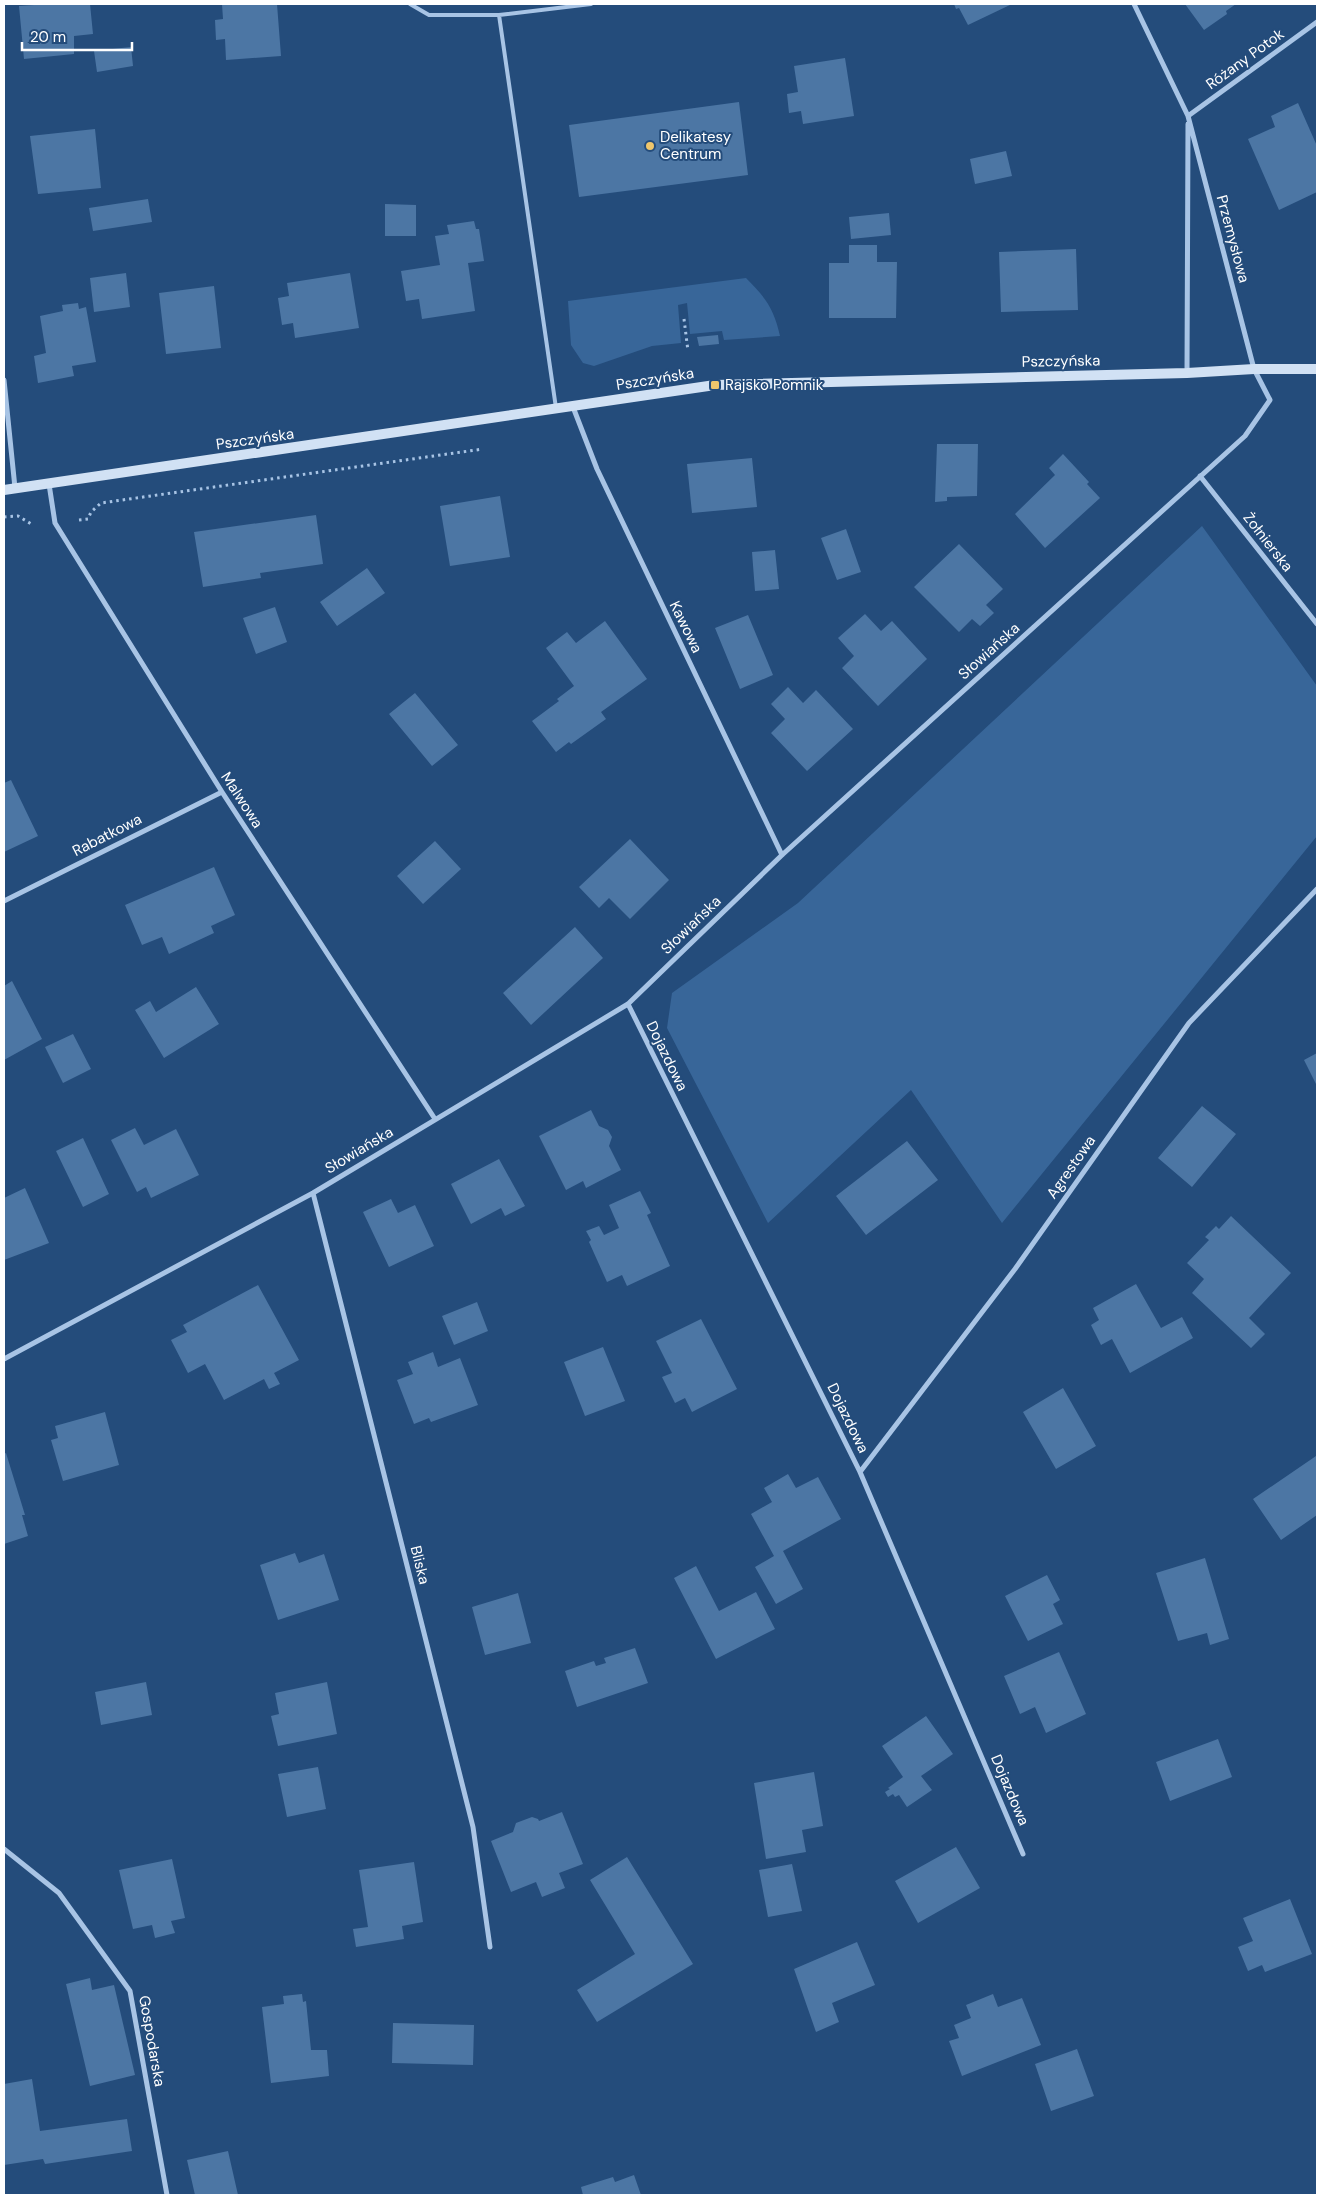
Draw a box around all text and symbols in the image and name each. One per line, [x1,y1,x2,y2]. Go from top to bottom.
scale bar [22,20,132,52]
street label: Różany Potok [1202,24,1288,94]
text: 20 m [30,27,66,47]
place label: Delikatesy Centrum [660,127,732,164]
marker: Delikatesy Centrum [644,140,656,152]
street label: Przemysłowa [1212,193,1254,285]
street label: Pszczyńska [1021,350,1101,372]
street label: Pszczyńska [615,363,695,395]
place label: Rajsko Pomnik [725,375,824,395]
marker: Rajsko Pomnik [709,379,721,391]
street label: Pszczyńska [215,424,295,454]
street label: Żołnierska [1238,508,1298,576]
street label: Kawowa [665,598,707,656]
street label: Słowiańska [954,618,1024,684]
street label: Malwowa [216,768,268,832]
street label: Rabatkowa [69,809,145,861]
street label: Słowiańska [657,891,725,959]
street label: Dojazdowa [642,1018,692,1094]
street label: Słowiańska [321,1122,397,1178]
street label: Agrestowa [1042,1131,1100,1203]
street label: Dojazdowa [823,1380,873,1456]
street label: Bliska [406,1544,434,1586]
street label: Dojazdowa [986,1751,1034,1829]
street label: Gospodarska [134,1994,170,2088]

